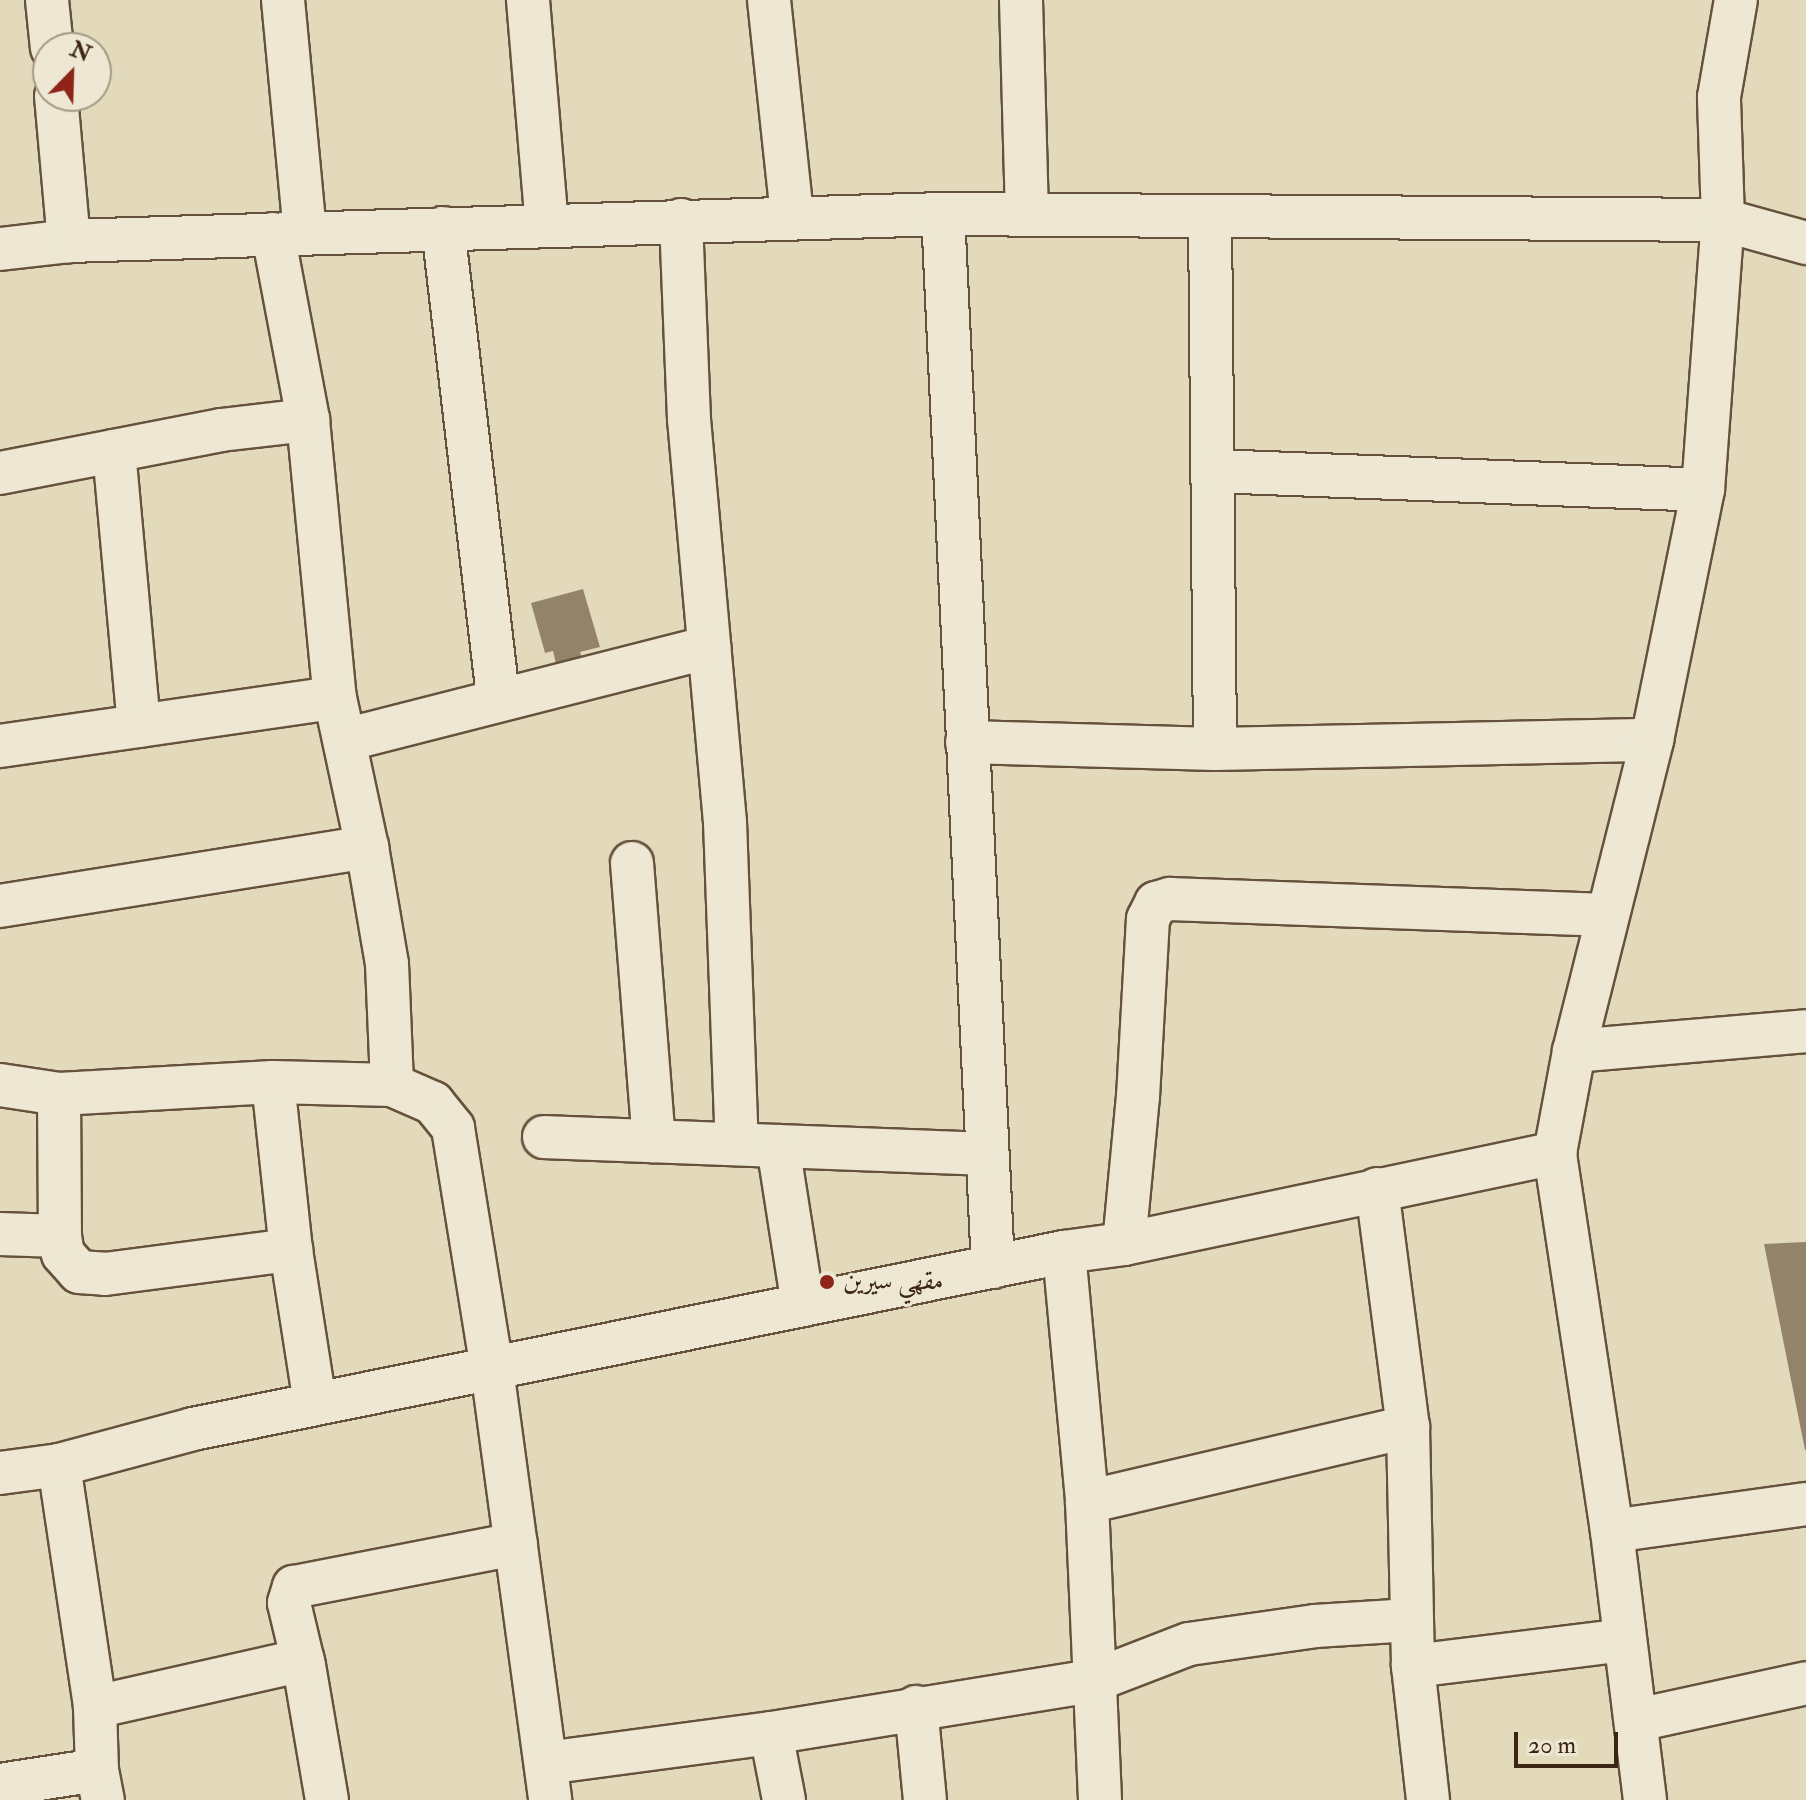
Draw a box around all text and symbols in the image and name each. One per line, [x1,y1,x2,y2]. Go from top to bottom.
north arrow [32,32,112,112]
text: N [66,35,95,68]
place label: مقهي سيرين [843,1266,943,1298]
marker: مقهي سيرين [818,1273,836,1291]
scale bar [1518,1716,1622,1766]
text: 20 m [1528,1730,1576,1761]

